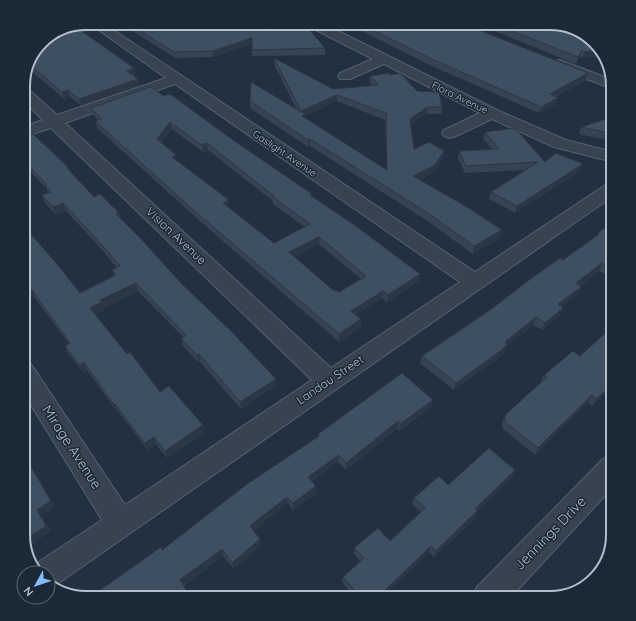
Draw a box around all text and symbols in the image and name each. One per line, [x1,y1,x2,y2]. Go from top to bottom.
street label: Flora Avenue [430,78,490,117]
street label: Gaslight Avenue [250,127,320,180]
street label: Vision Avenue [143,204,210,268]
street label: Landau Street [293,352,366,408]
street label: Mirage Avenue [38,402,106,492]
street label: Jennings Drive [510,492,590,574]
north arrow [16,565,56,605]
text: N [20,584,36,599]

